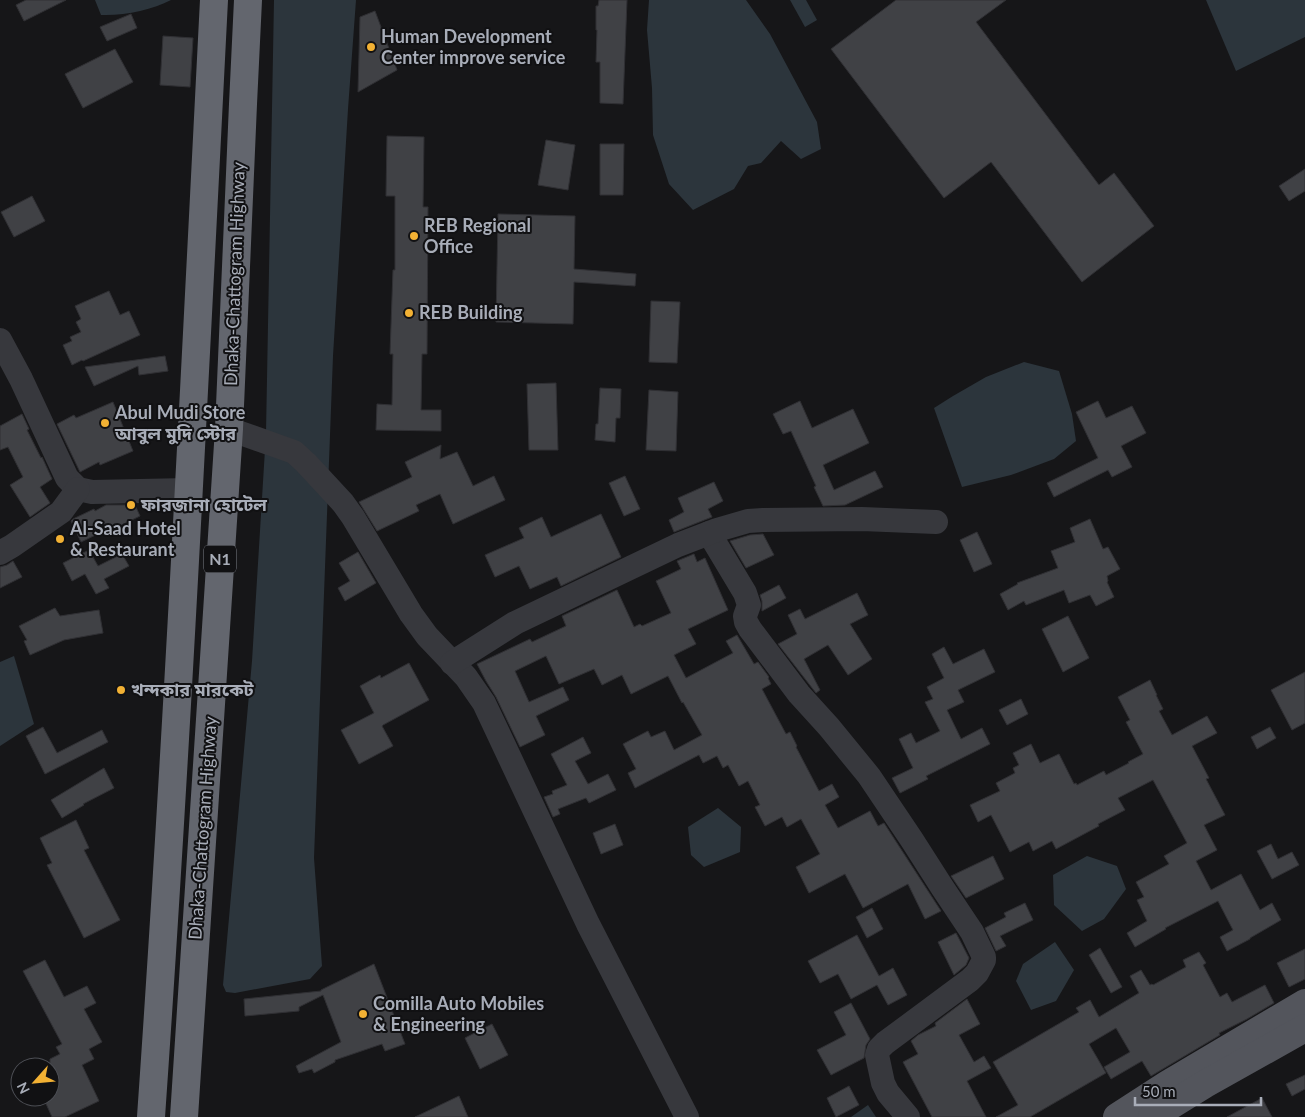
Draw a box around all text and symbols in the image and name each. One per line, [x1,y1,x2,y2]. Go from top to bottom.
place label: Human Development Center improve service [381,25,566,68]
marker: Human Development Center improve service [365,41,377,53]
street label: Dhaka-Chattogram Highway [219,161,249,386]
place label: REB Regional Office [424,214,531,257]
marker: REB Regional Office [408,230,420,242]
place label: REB Building [419,301,523,323]
marker: REB Building [403,307,415,319]
place label: Abul Mudi Store আবুল মুদি স্টোর [114,401,246,445]
marker: Abul Mudi Store আবুল মুদি স্টোর [99,417,111,429]
place label: ফারজানা হোটেল [140,493,267,515]
marker: ফারজানা হোটেল [125,499,137,511]
place label: Al-Saad Hotel & Restaurant [69,517,181,560]
marker: Al-Saad Hotel & Restaurant [54,533,66,545]
road number: N1 [204,546,236,572]
place label: খন্দকার মারকেট [131,678,255,700]
marker: খন্দকার মারকেট [115,684,127,696]
street label: Dhaka-Chattogram Highway [183,715,221,940]
place label: Comilla Auto Mobiles & Engineering [373,992,544,1035]
marker: Comilla Auto Mobiles & Engineering [357,1008,369,1020]
north arrow [10,1057,60,1107]
scale bar [1135,1074,1261,1106]
text: N [13,1079,33,1097]
text: 50 m [1142,1082,1176,1100]

